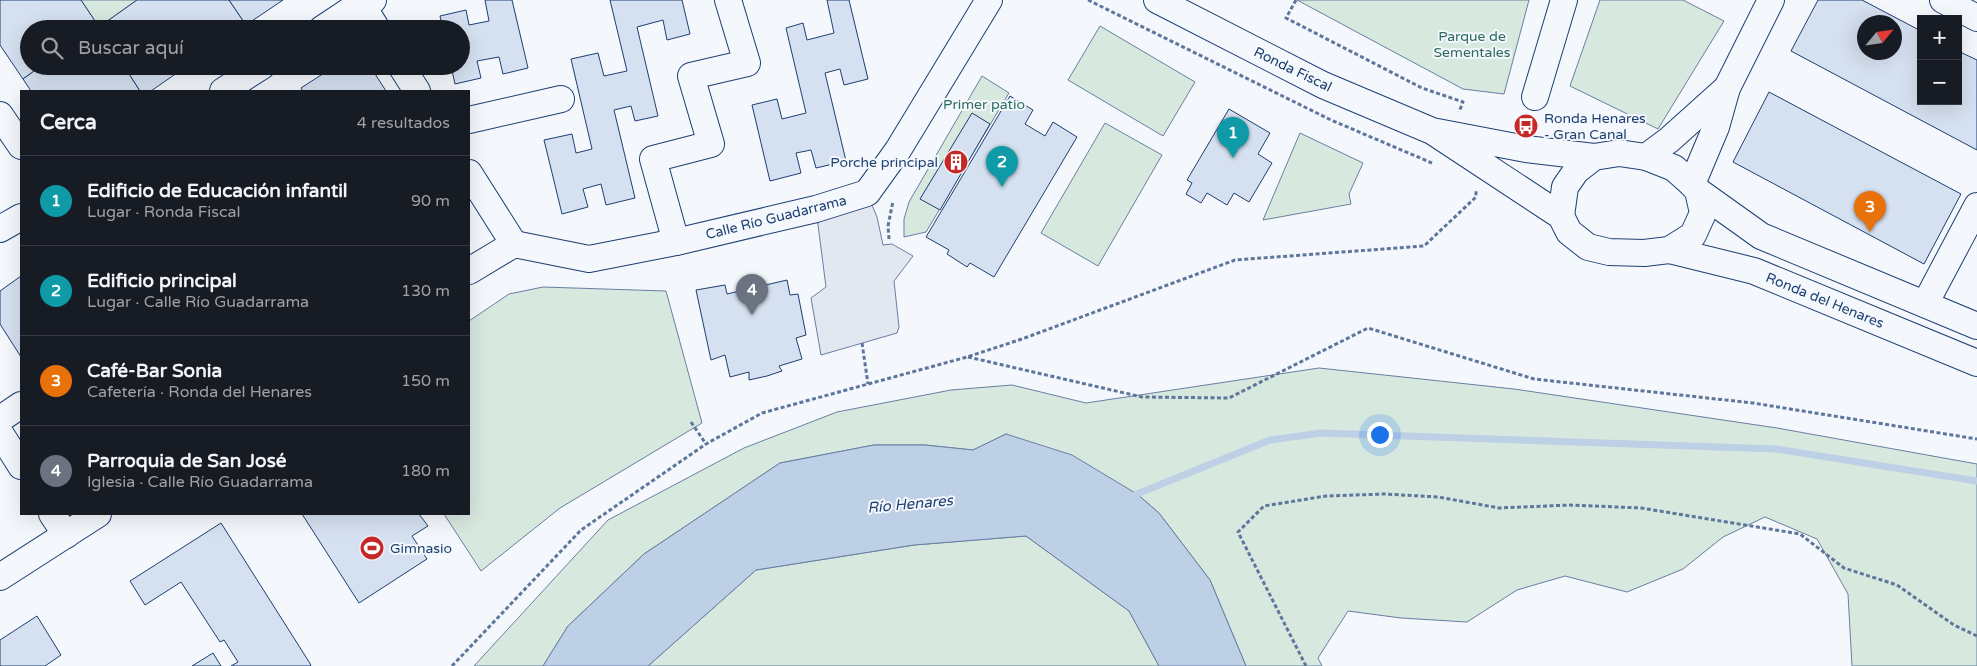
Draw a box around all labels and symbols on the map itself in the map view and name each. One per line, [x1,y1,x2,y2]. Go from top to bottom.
north arrow [1857,15,1902,60]
park label: Parque de Sementales [1433,28,1511,61]
street label: Ronda Fiscal [1251,43,1335,96]
park label: Primer patio [943,96,1025,113]
place label: Ronda Henares - Gran Canal [1544,110,1646,143]
bus stop icon: Ronda Henares - Gran Canal [1513,113,1539,139]
pin: 1 [1217,117,1249,158]
pin: 2 [986,146,1018,187]
building icon: Porche principal [943,149,969,175]
place label: Porche principal [830,154,938,171]
pin: 3 [1854,191,1886,232]
street label: Calle Río Guadarrama [704,192,848,243]
street label: Ronda del Henares [1763,269,1887,332]
pin: 4 [736,274,768,315]
your location [1367,422,1393,448]
water label: Río Henares [866,491,955,517]
sports icon: Gimnasio [359,535,385,561]
place label: Gimnasio [390,540,452,557]

